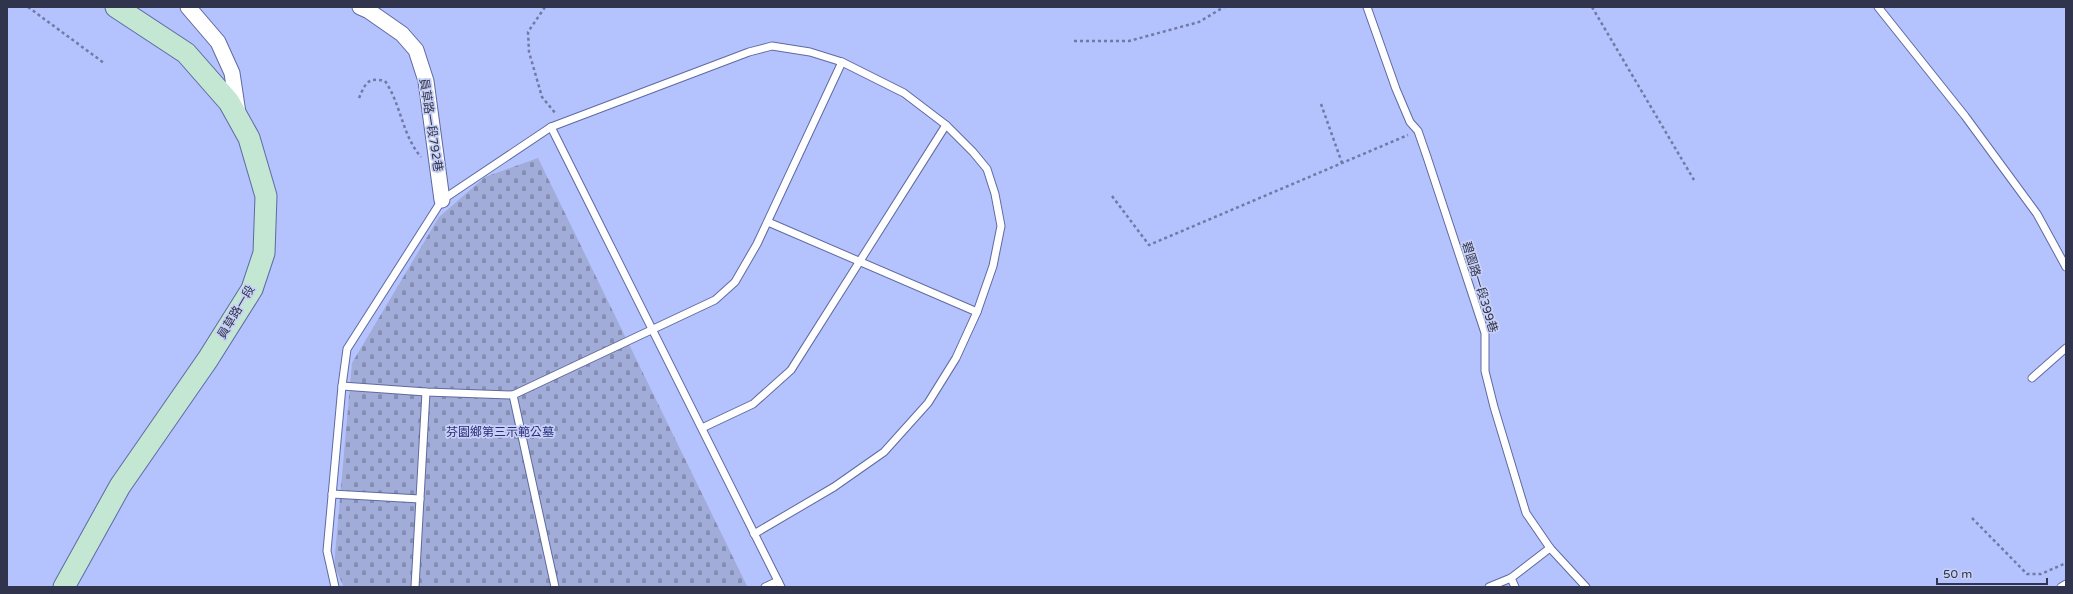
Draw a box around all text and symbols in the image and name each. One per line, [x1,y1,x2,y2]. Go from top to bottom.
street label: 員草路一段792巷 [417,77,445,173]
street label: 碧園路一段399巷 [1459,240,1501,334]
street label: 員草路一段 [215,283,257,341]
park label: 芬園鄉第三示範公墓 [446,425,554,439]
scale bar [1937,560,2047,586]
text: 50 m [1943,567,1972,581]

